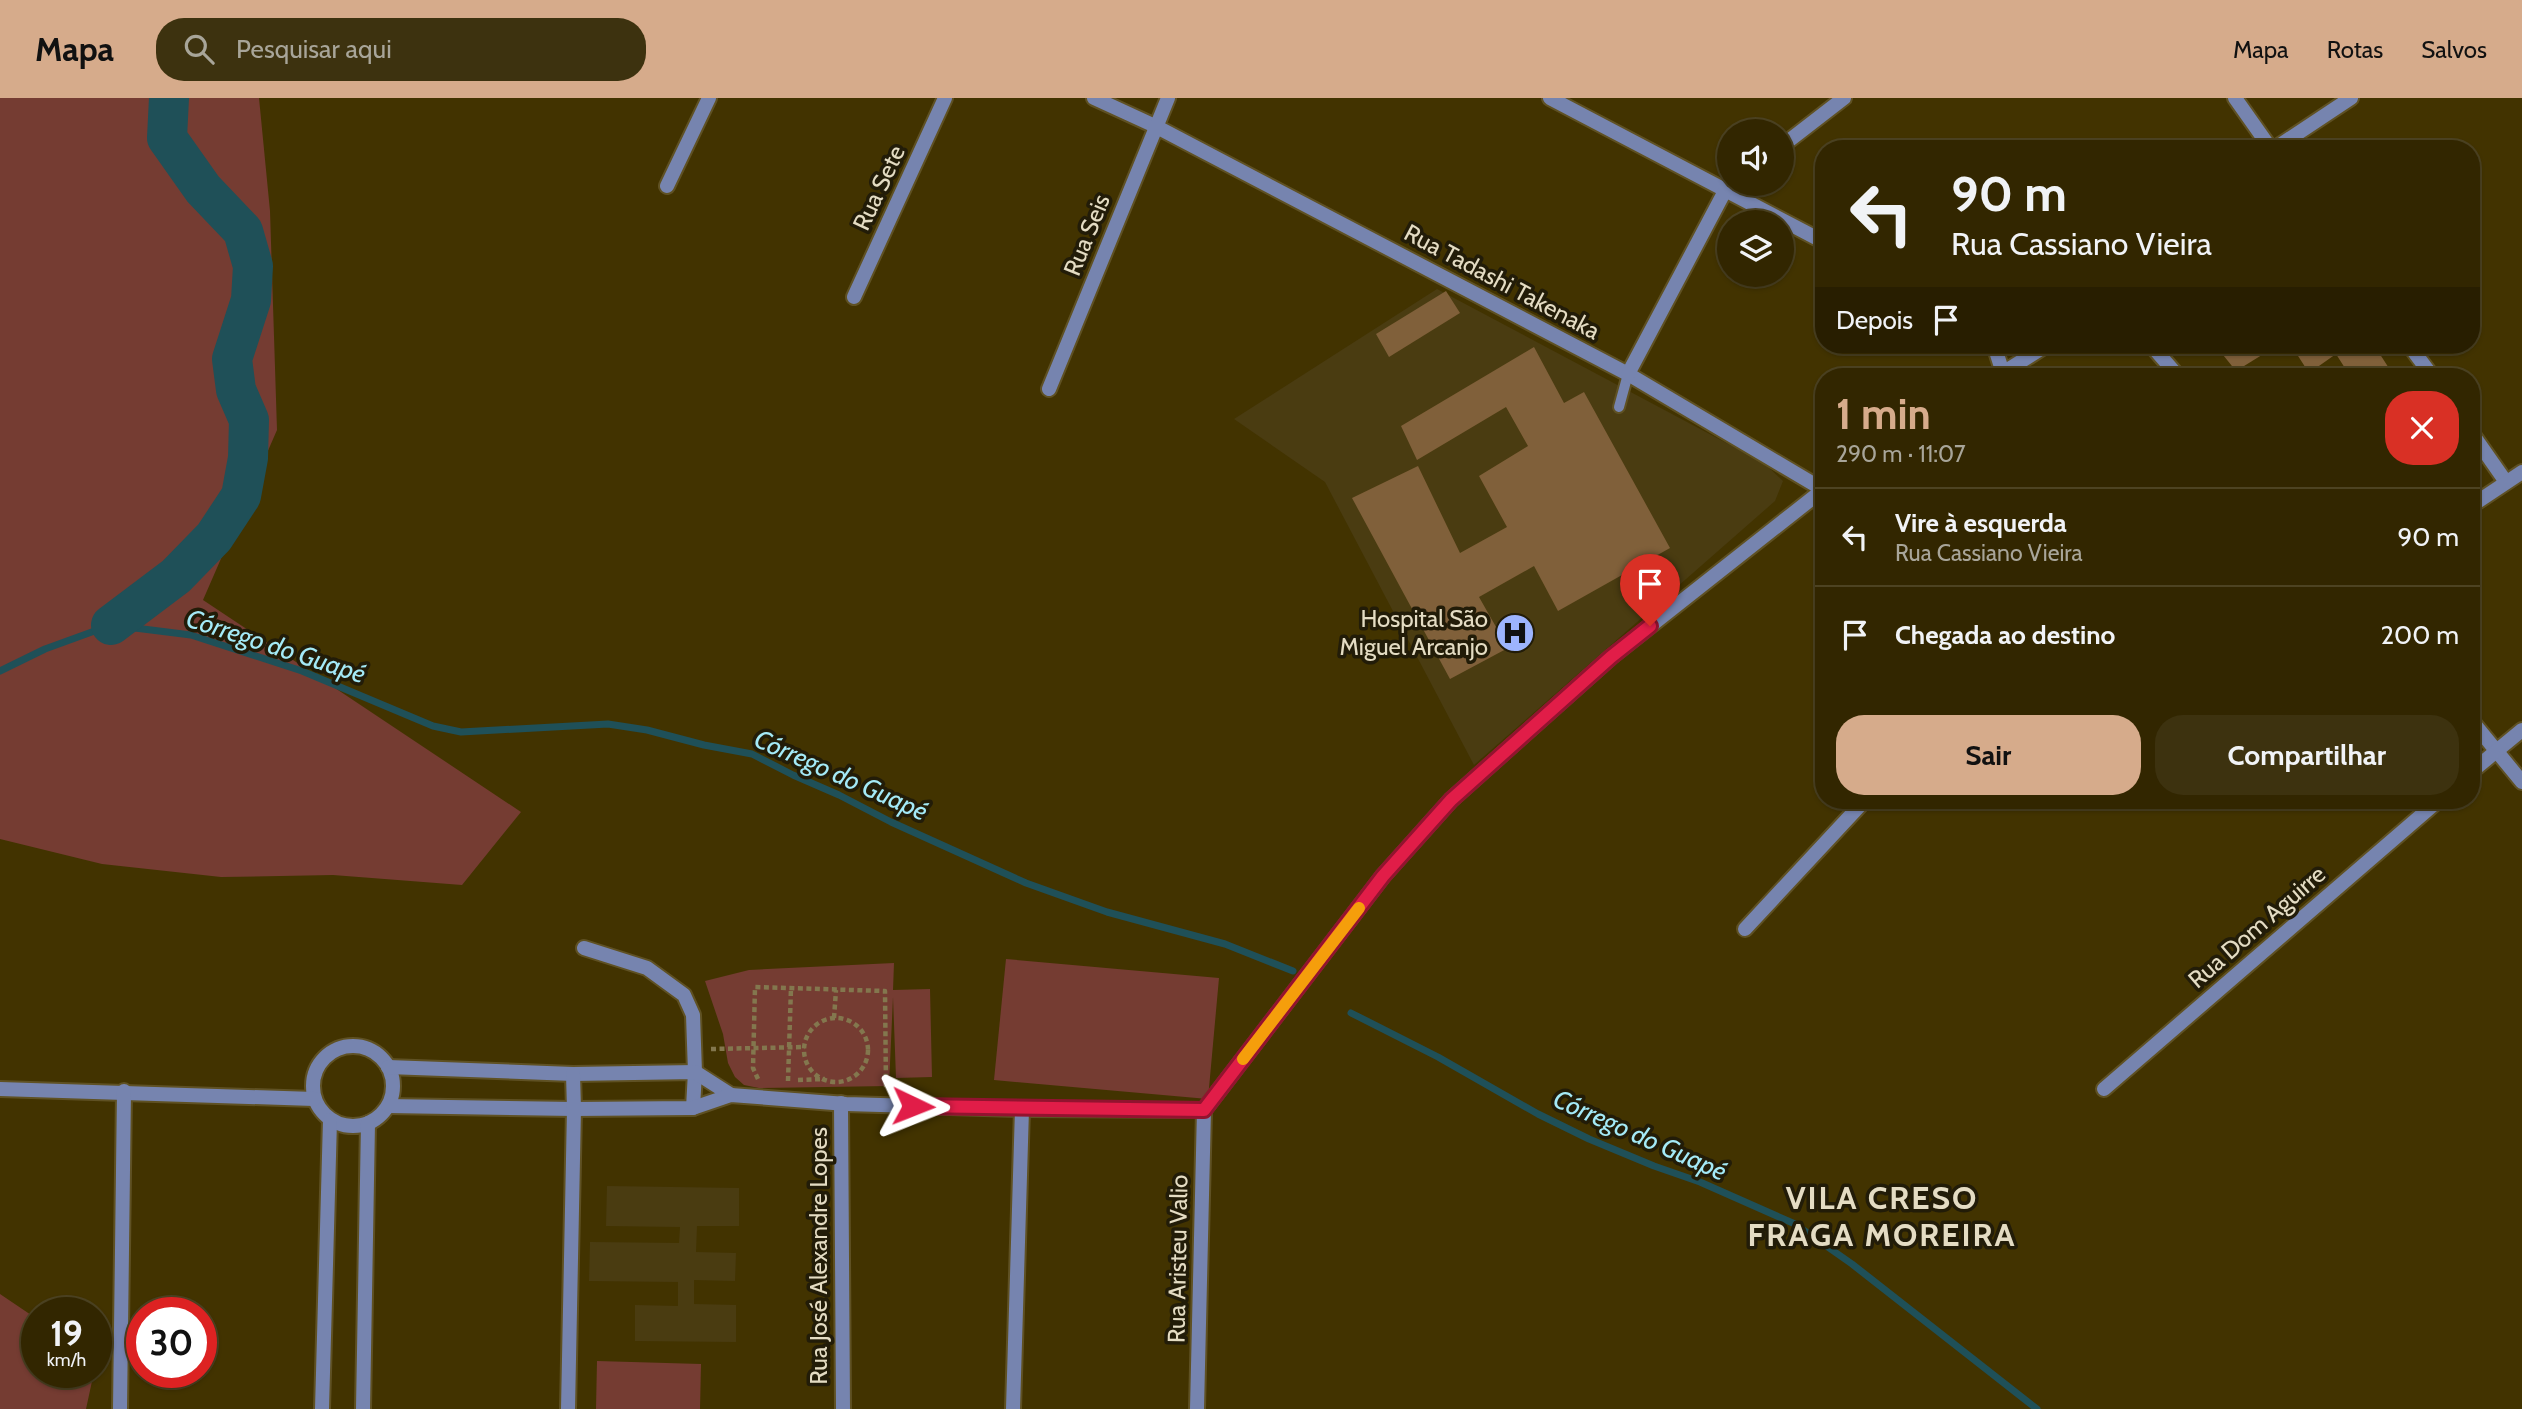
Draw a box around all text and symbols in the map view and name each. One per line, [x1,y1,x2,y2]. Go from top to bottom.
search box [156,18,646,81]
text: Mapa [35,29,114,69]
icon: search [180,30,218,68]
text: Pesquisar aqui [236,33,392,65]
text: Mapa [2233,35,2289,64]
text: Rotas [2327,35,2383,64]
text: Salvos [2421,35,2487,64]
map controls [1717,119,1794,287]
button: sound [1717,119,1794,196]
street label: Rua Sete [846,141,911,235]
text: 90 m [1951,164,2067,223]
icon: left [1836,168,1927,259]
street label: Rua Seis [1057,190,1116,280]
button: layers [1717,210,1794,287]
street label: Rua Tadashi Takenaka [1400,218,1605,346]
text: Rua Cassiano Vieira [1951,224,2212,263]
icon: arrive [1927,301,1965,339]
text: Depois [1836,304,1913,336]
text: 1 min [1836,388,1931,440]
button: close [2385,391,2459,465]
text: 290 m · 11:07 [1836,440,1966,468]
text: Vire à esquerda [1895,507,2067,539]
icon: left [1836,518,1874,556]
text: 90 m [2397,521,2459,553]
text: Rua Cassiano Vieira [1895,539,2082,567]
pin [1620,554,1680,626]
icon: arrive [1631,565,1669,603]
water label: Córrego do Guapé [182,602,370,690]
place label: Hospital São Miguel Arcanjo [1340,604,1488,661]
hospital icon: Hospital São Miguel Arcanjo [1494,612,1536,654]
icon: arrive [1836,616,1874,654]
text: Chegada ao destino [1895,619,2115,651]
text: 200 m [2380,619,2459,651]
button: Sair [1836,715,2141,795]
button: Compartilhar [2155,715,2459,795]
water label: Córrego do Guapé [749,722,933,828]
street label: Rua Dom Aguirre [2182,859,2331,994]
position arrow [876,1069,950,1143]
water label: Córrego do Guapé [1548,1082,1732,1188]
street label: Rua José Alexandre Lopes [804,1127,833,1385]
street label: Rua Aristeu Valio [1162,1175,1193,1343]
district label: VILA CRESO FRAGA MOREIRA [1748,1178,2016,1254]
speed limit sign: 30 [126,1297,217,1388]
text: 19 [50,1312,83,1355]
text: km/h [47,1349,86,1371]

